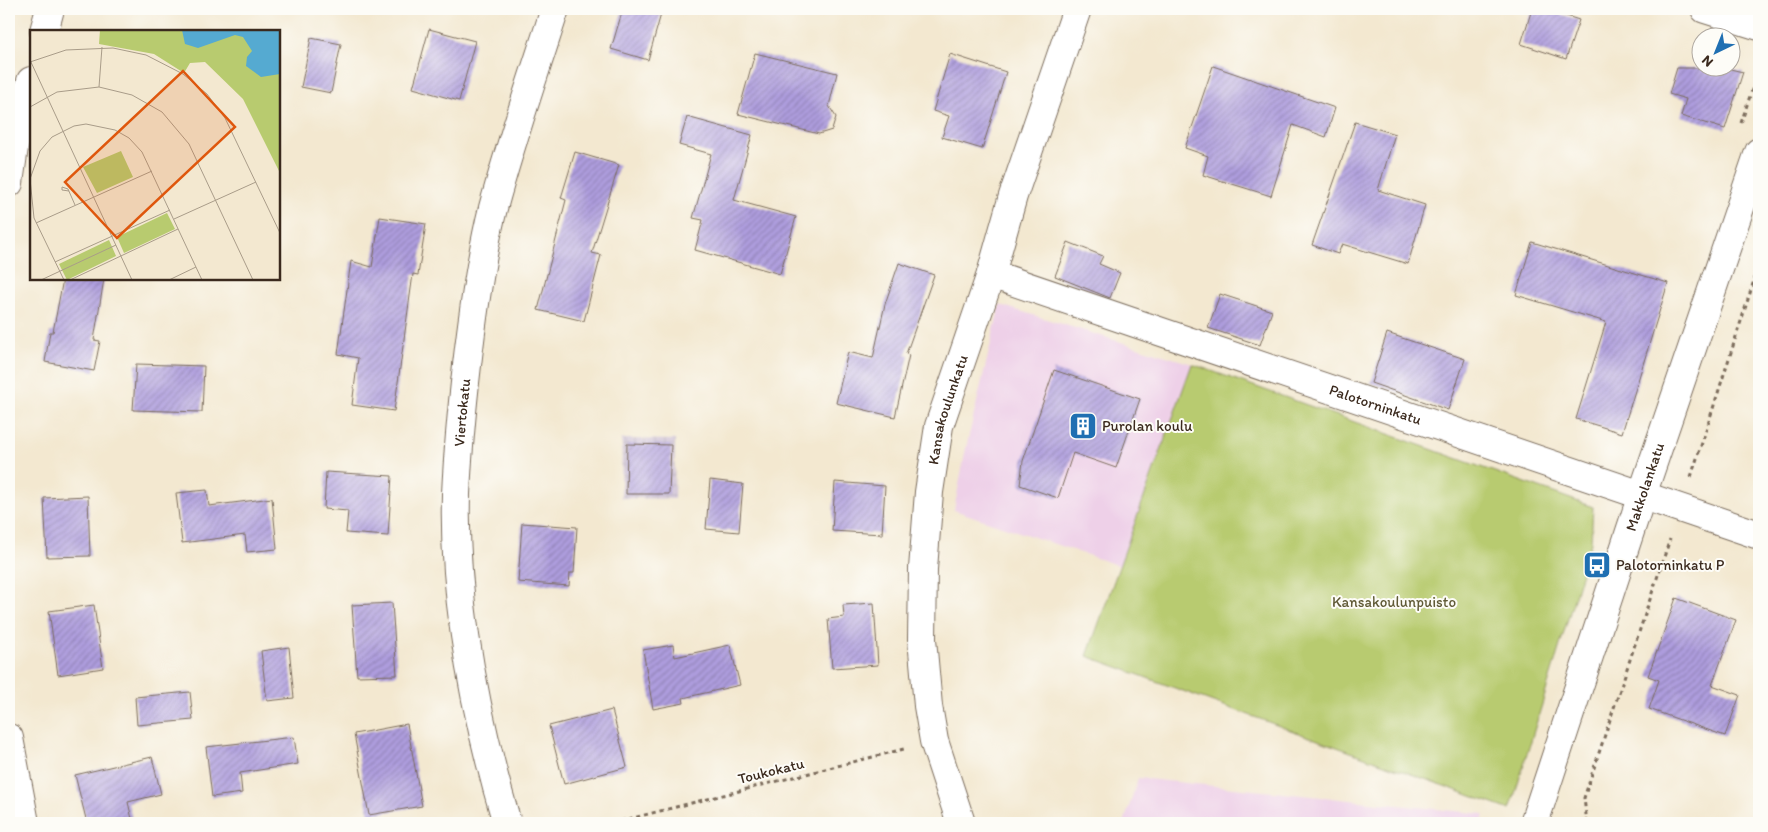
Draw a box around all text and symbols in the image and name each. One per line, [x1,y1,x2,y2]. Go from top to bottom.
north arrow [1690,28,1740,78]
inset map [30,30,280,280]
text: N [1698,52,1717,71]
street label: Kansakoulunkatu [924,352,972,466]
street label: Viertokatu [450,378,474,447]
street label: Palotorninkatu [1327,381,1425,429]
building icon: Purolan koulu [1068,411,1098,441]
place label: Purolan koulu [1102,417,1193,435]
street label: Makkolankatu [1622,440,1668,534]
bus stop icon: Palotorninkatu P [1582,550,1612,580]
place label: Palotorninkatu P [1616,556,1725,574]
park label: Kansakoulunpuisto [1332,593,1456,611]
street label: Toukokatu [736,754,806,788]

